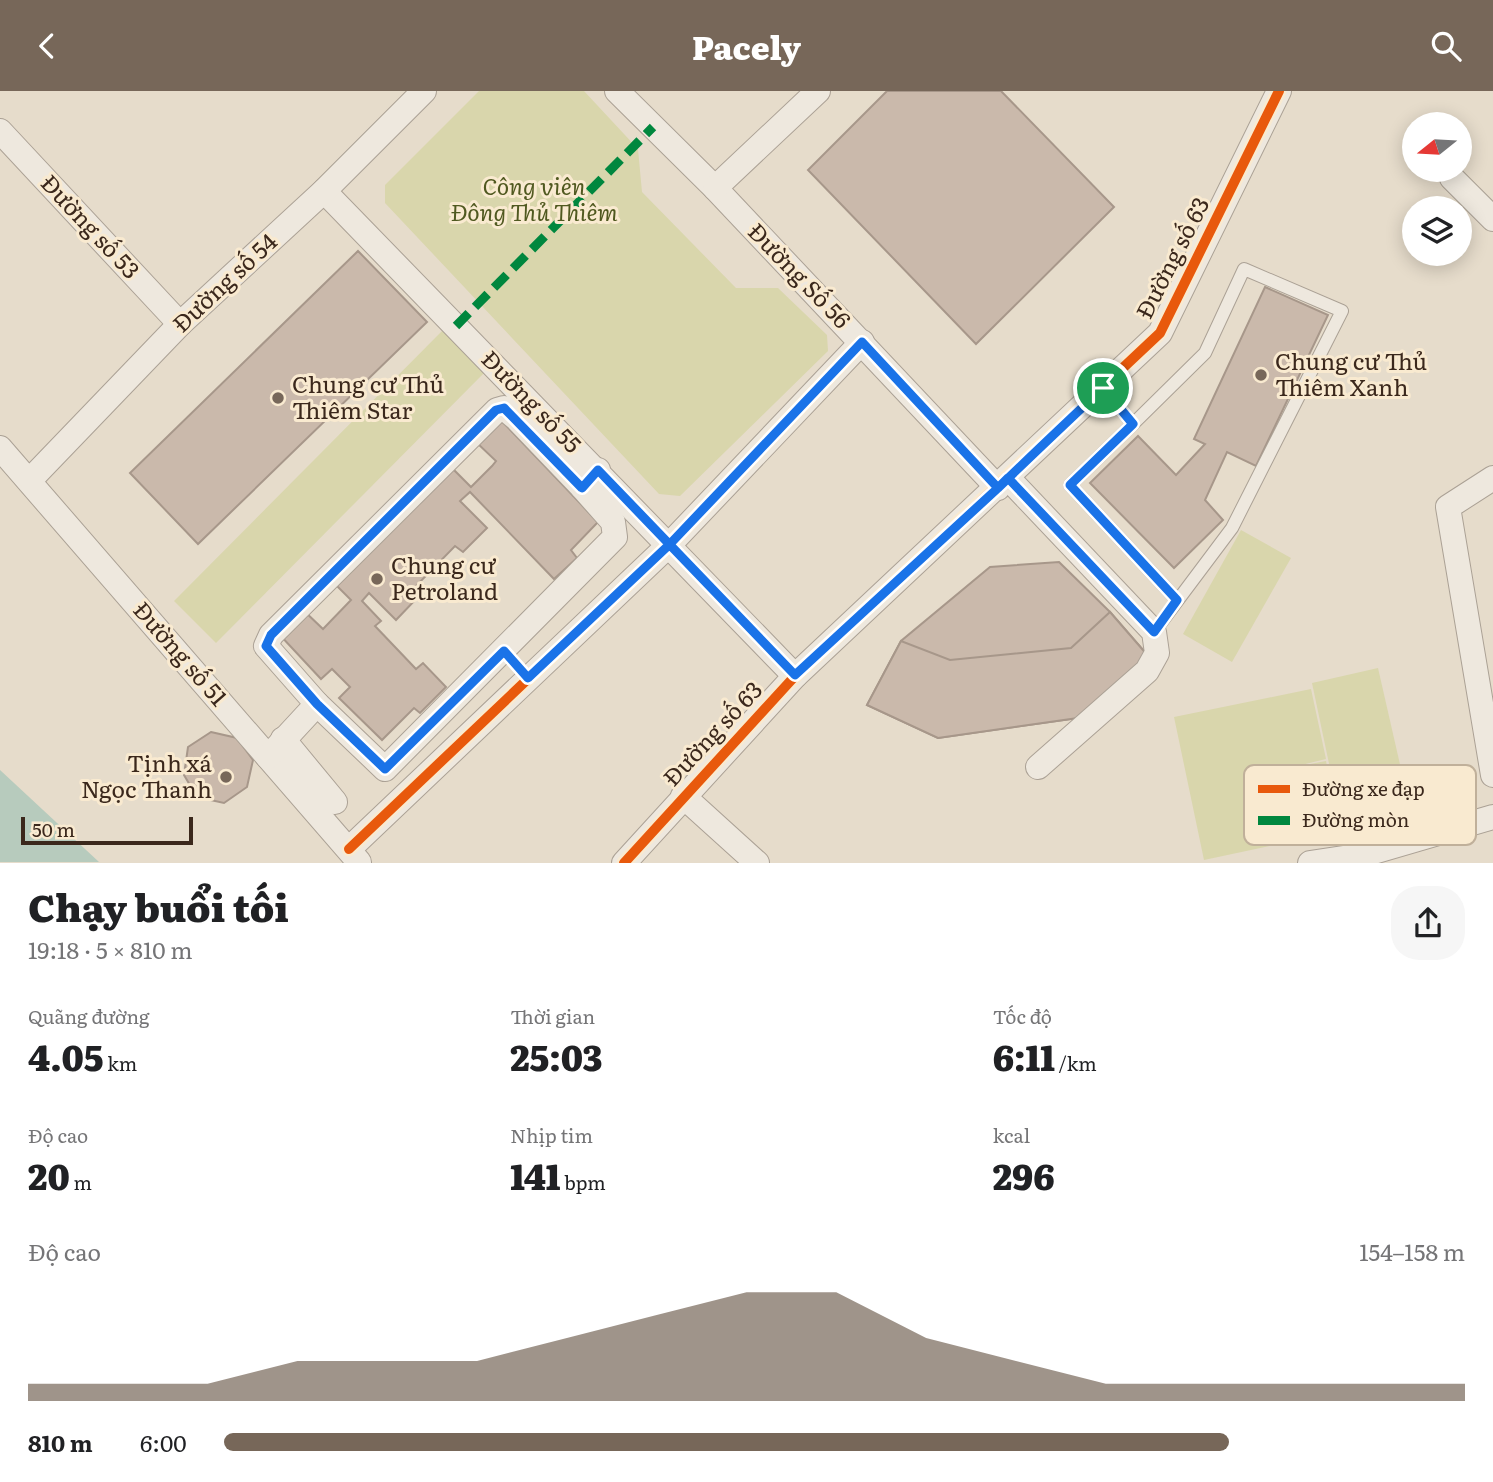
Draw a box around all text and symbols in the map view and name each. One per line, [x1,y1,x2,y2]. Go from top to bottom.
text: Pacely [692,22,801,70]
icon: back [28,27,66,65]
icon: search [1427,27,1465,65]
north arrow [1402,112,1472,182]
map controls [1402,112,1472,266]
street label: Đường số 53 [34,166,149,285]
park label: Công viên Đông Thủ Thiêm [450,168,618,228]
street label: Đường số 63 [1126,190,1216,324]
button: layers [1402,196,1472,266]
street label: Đường Số 56 [741,214,860,335]
street label: Đường số 54 [164,224,284,339]
street label: Đường số 55 [475,342,590,460]
place label: Chung cư Thủ Thiêm Xanh [1275,343,1427,403]
pin [1073,358,1133,418]
place label: Chung cư Thủ Thiêm Star [292,366,444,426]
marker: Chung cư Thủ Thiêm Xanh [1253,367,1269,383]
icon: arrive [1084,369,1122,407]
marker: Chung cư Thủ Thiêm Star [270,390,286,406]
place label: Chung cư Petroland [391,547,498,607]
marker: Chung cư Petroland [369,571,385,587]
street label: Đường số 51 [126,593,237,712]
street label: Đường số 63 [654,673,769,793]
place label: Tịnh xá Ngọc Thanh [81,745,213,805]
legend [1244,765,1476,845]
marker: Tịnh xá Ngọc Thanh [218,769,234,785]
text: Đường xe đạp [1302,774,1425,802]
text: Đường mòn [1302,805,1409,833]
scale bar [21,813,192,845]
text: 50 m [32,815,75,843]
text: Chạy buổi tối [28,877,289,934]
button: share [1391,886,1465,960]
text: 19:18 · 5 × 810 m [28,932,192,966]
text: Quãng đường [28,1002,150,1030]
text: Thời gian [510,1002,595,1030]
text: Tốc độ [993,1002,1052,1030]
text: 4.05 [28,1030,103,1082]
text: 25:03 [510,1030,602,1082]
text: 6:11 [993,1030,1055,1082]
text: km [103,1049,137,1077]
text: /km [1055,1049,1097,1077]
text: Độ cao [28,1121,88,1149]
text: Nhịp tim [510,1121,593,1149]
text: kcal [993,1121,1030,1149]
text: 20 [28,1149,70,1201]
text: 141 [510,1149,560,1201]
text: 296 [993,1149,1055,1201]
text: m [70,1168,92,1196]
text: bpm [560,1168,606,1196]
text: Độ cao [28,1234,101,1268]
text: 154–158 m [1359,1234,1465,1268]
text: 810 m [28,1425,93,1459]
text: 6:00 [140,1425,187,1459]

